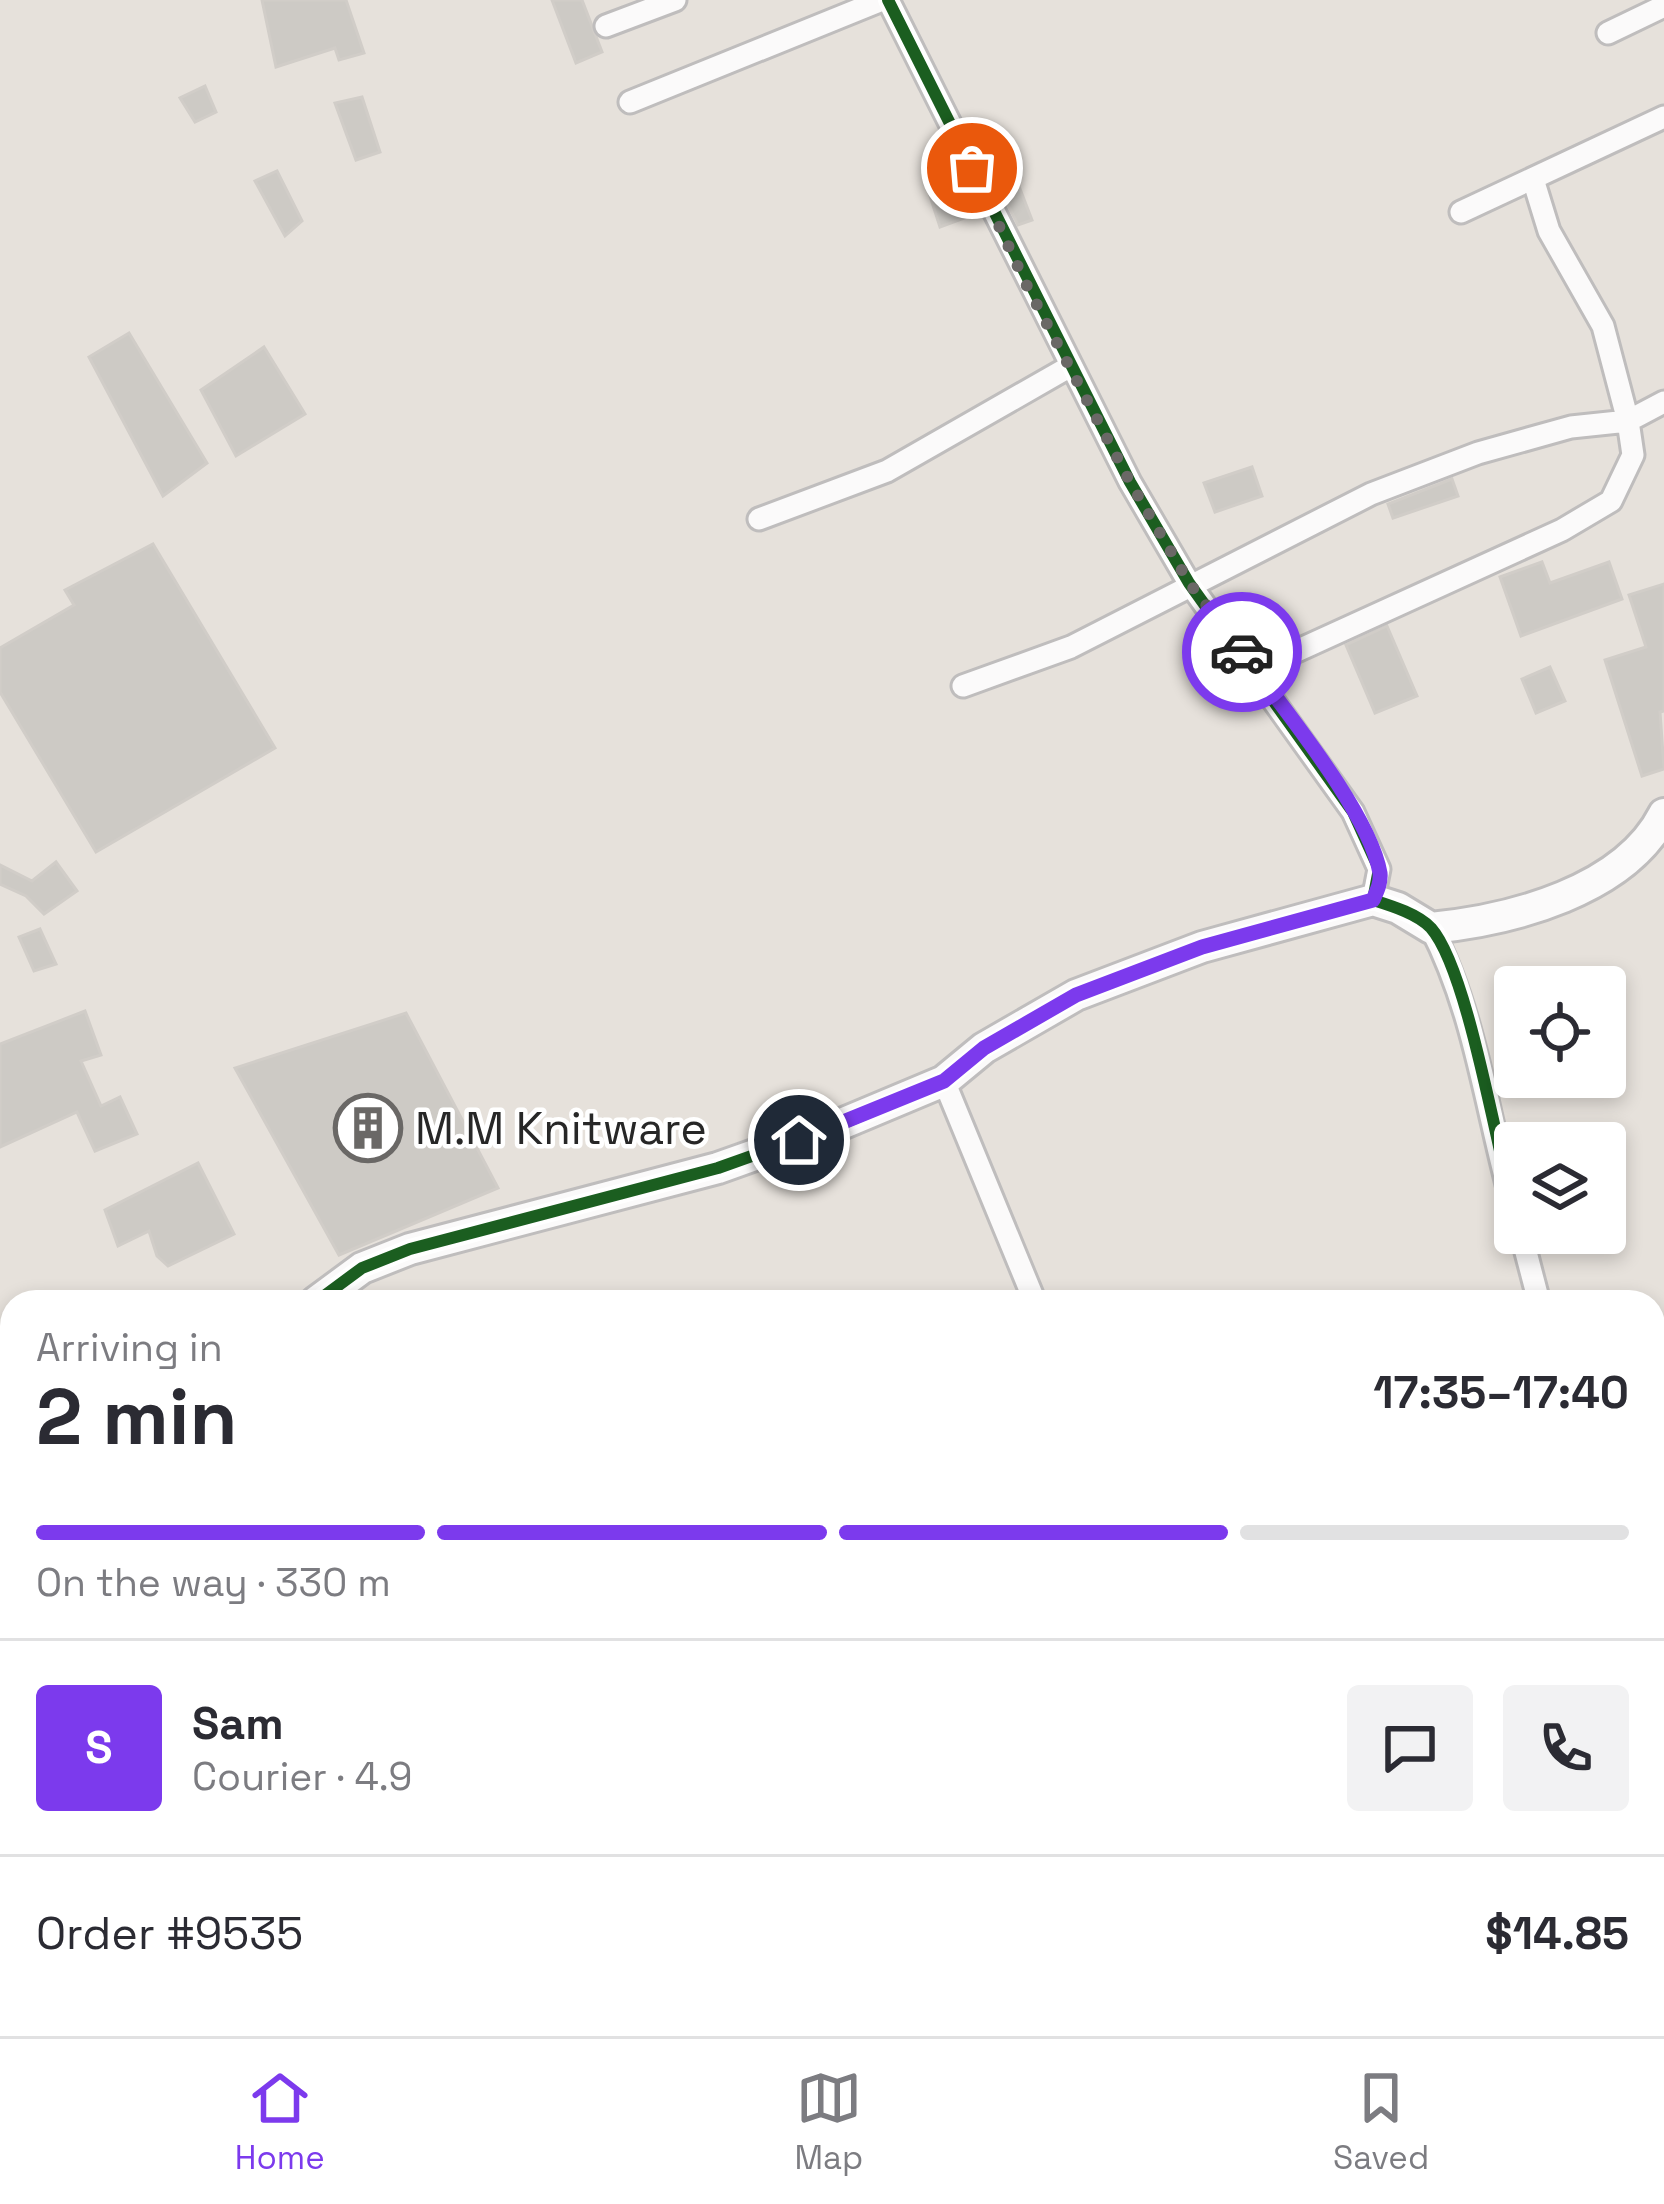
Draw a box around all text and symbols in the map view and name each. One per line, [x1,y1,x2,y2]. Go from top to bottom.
pin [921,117,1023,219]
icon: bag [939,135,1005,201]
courier [1182,592,1302,712]
icon: car [1209,619,1275,685]
map controls [1494,966,1626,1254]
button: locate [1494,966,1626,1098]
pin [748,1089,850,1191]
building icon: M.M Knitware [333,1093,403,1163]
place label: M.M Knitware [415,1100,707,1157]
icon: home [766,1107,832,1173]
button: layers [1494,1122,1626,1254]
text: Arriving in [36,1323,223,1372]
text: 17:35–17:40 [1373,1364,1629,1421]
text: 2 min [36,1367,238,1467]
text: On the way · 330 m [36,1558,391,1607]
button: chat [1347,1685,1473,1811]
button: phone [1503,1685,1629,1811]
text: Sam [192,1695,284,1752]
text: S [85,1719,113,1776]
text: Courier · 4.9 [192,1752,412,1801]
text: Order #9535 [36,1905,303,1962]
text: $14.85 [1485,1905,1629,1962]
tab: Home [235,2065,325,2179]
tab: Map [794,2065,863,2179]
tab: Saved [1333,2065,1429,2179]

